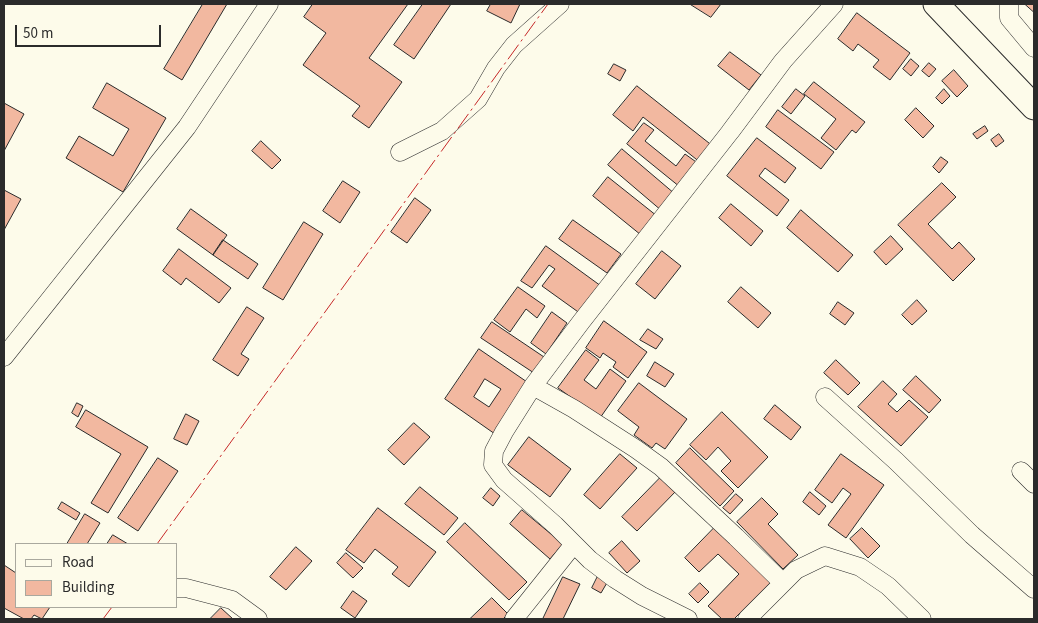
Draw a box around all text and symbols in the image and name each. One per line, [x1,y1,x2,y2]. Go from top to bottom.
scale bar [18,15,164,47]
text: 50 m [23,23,53,44]
legend [15,543,178,608]
text: Road [62,552,94,573]
text: Building [62,577,114,598]

